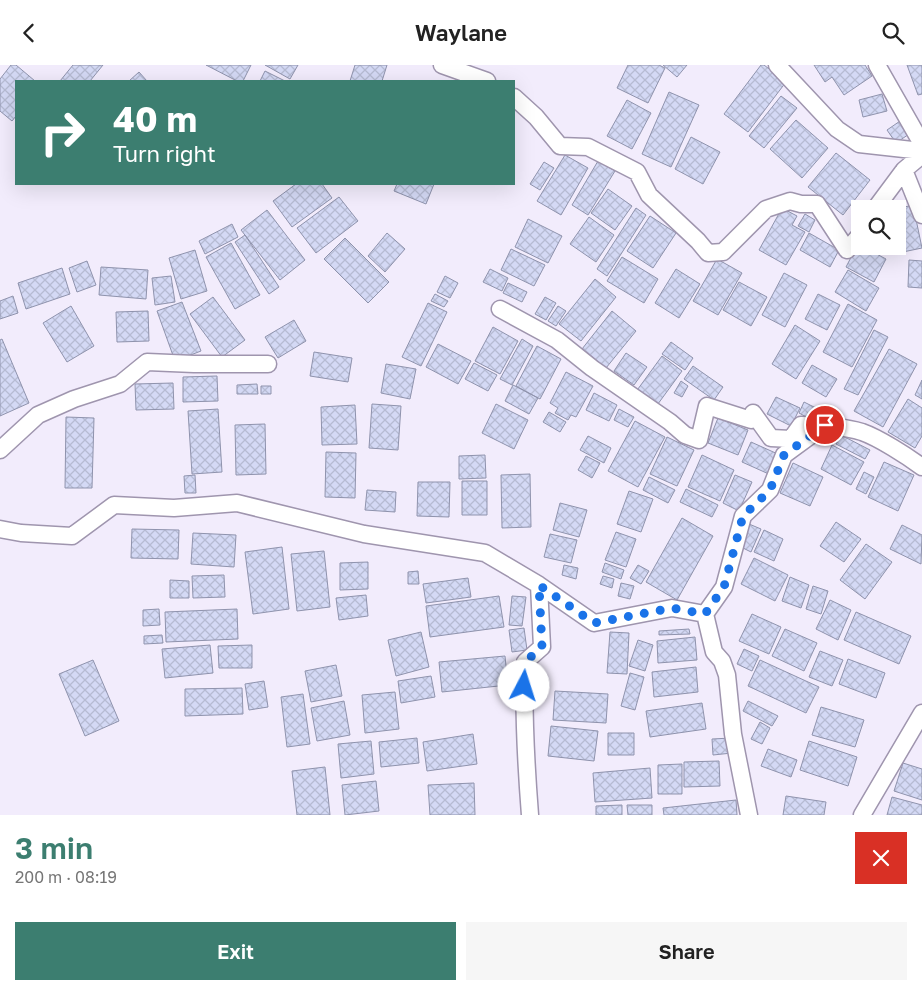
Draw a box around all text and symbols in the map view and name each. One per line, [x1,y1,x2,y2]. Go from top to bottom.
icon: back [15,19,43,47]
text: Waylane [415,19,507,46]
icon: search [879,19,907,47]
text: 40 m [113,98,197,140]
icon: right [30,100,95,165]
text: Turn right [113,140,216,167]
map controls [851,200,906,255]
button: search [851,200,906,255]
pin [804,404,846,446]
icon: arrive [811,411,839,439]
position arrow [497,659,549,711]
text: 3 min [15,830,93,866]
button: close [855,832,907,884]
text: 200 m · 08:19 [15,867,117,887]
button: Exit [15,922,456,980]
button: Share [466,922,907,980]

